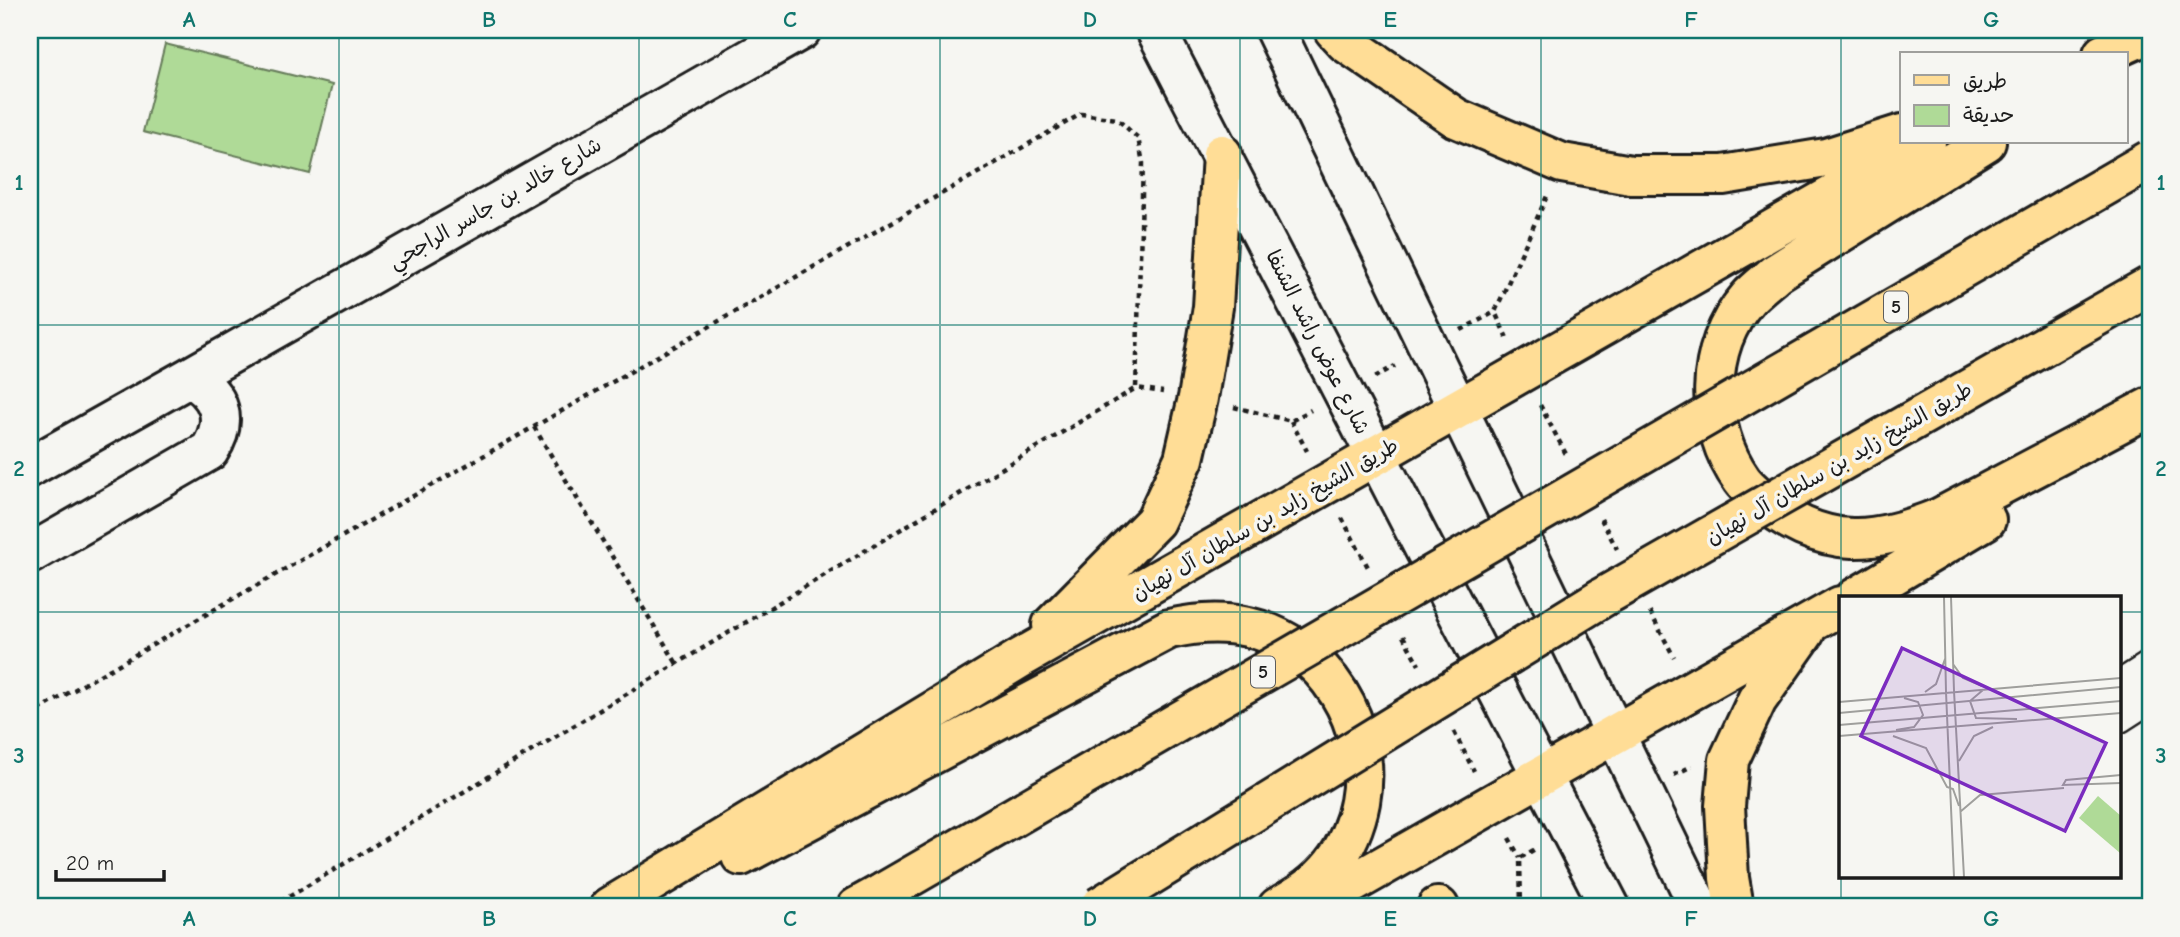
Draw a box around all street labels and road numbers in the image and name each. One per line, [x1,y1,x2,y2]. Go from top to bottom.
street label: شارع خالد بن جاسر الراجحي [384,132,609,280]
street label: شارع عوض راشد الشنفا [1258,246,1375,440]
road number: 5 [1884,292,1908,322]
street label: طريق الشيخ زايد بن سلطان آل نهيان [1702,377,1977,551]
street label: طريق الشيخ زايد بن سلطان آل نهيان [1128,433,1403,607]
road number: 5 [1251,656,1275,688]

